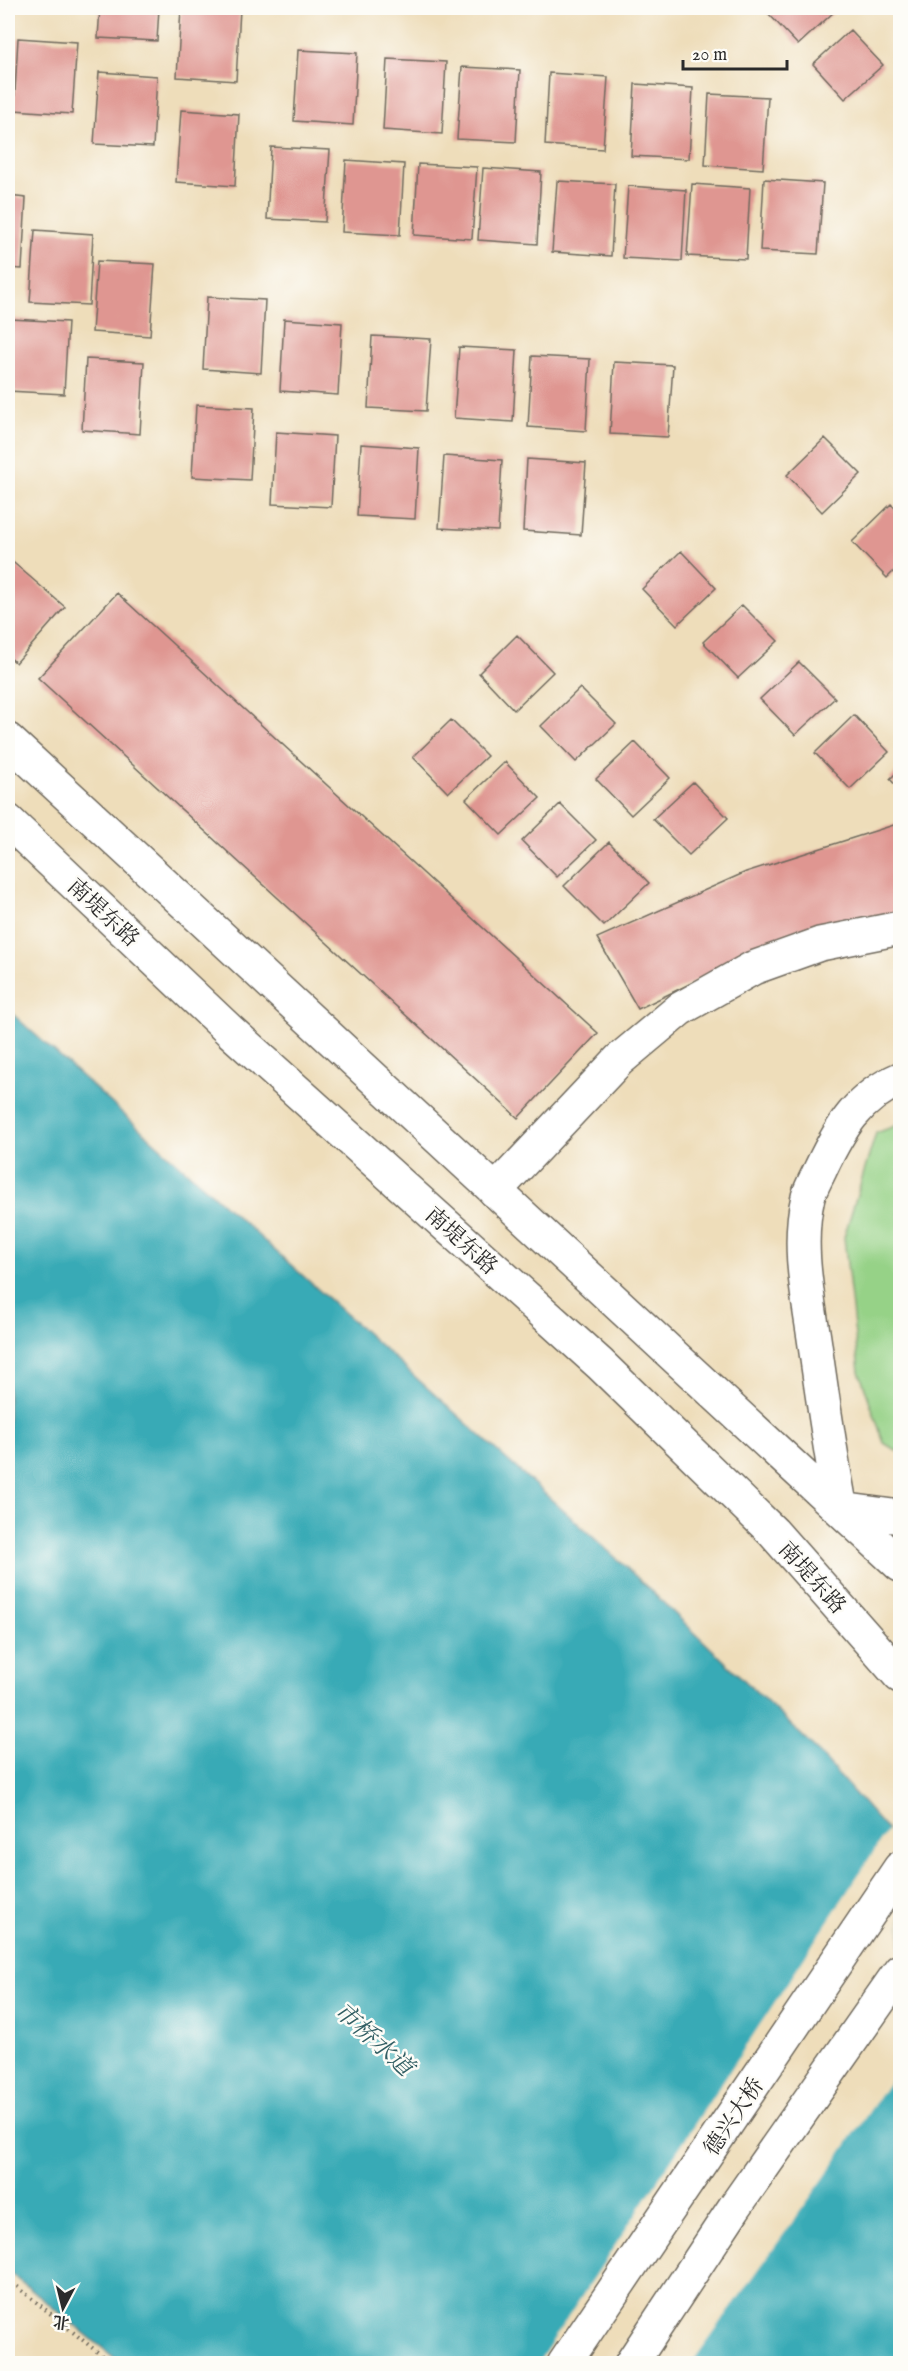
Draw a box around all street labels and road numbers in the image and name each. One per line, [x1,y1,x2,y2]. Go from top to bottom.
street label: 南堤东路 [61,873,144,954]
street label: 南堤东路 [419,1202,503,1281]
street label: 南堤东路 [772,1536,851,1620]
street label: 德兴大桥 [698,2073,771,2161]

